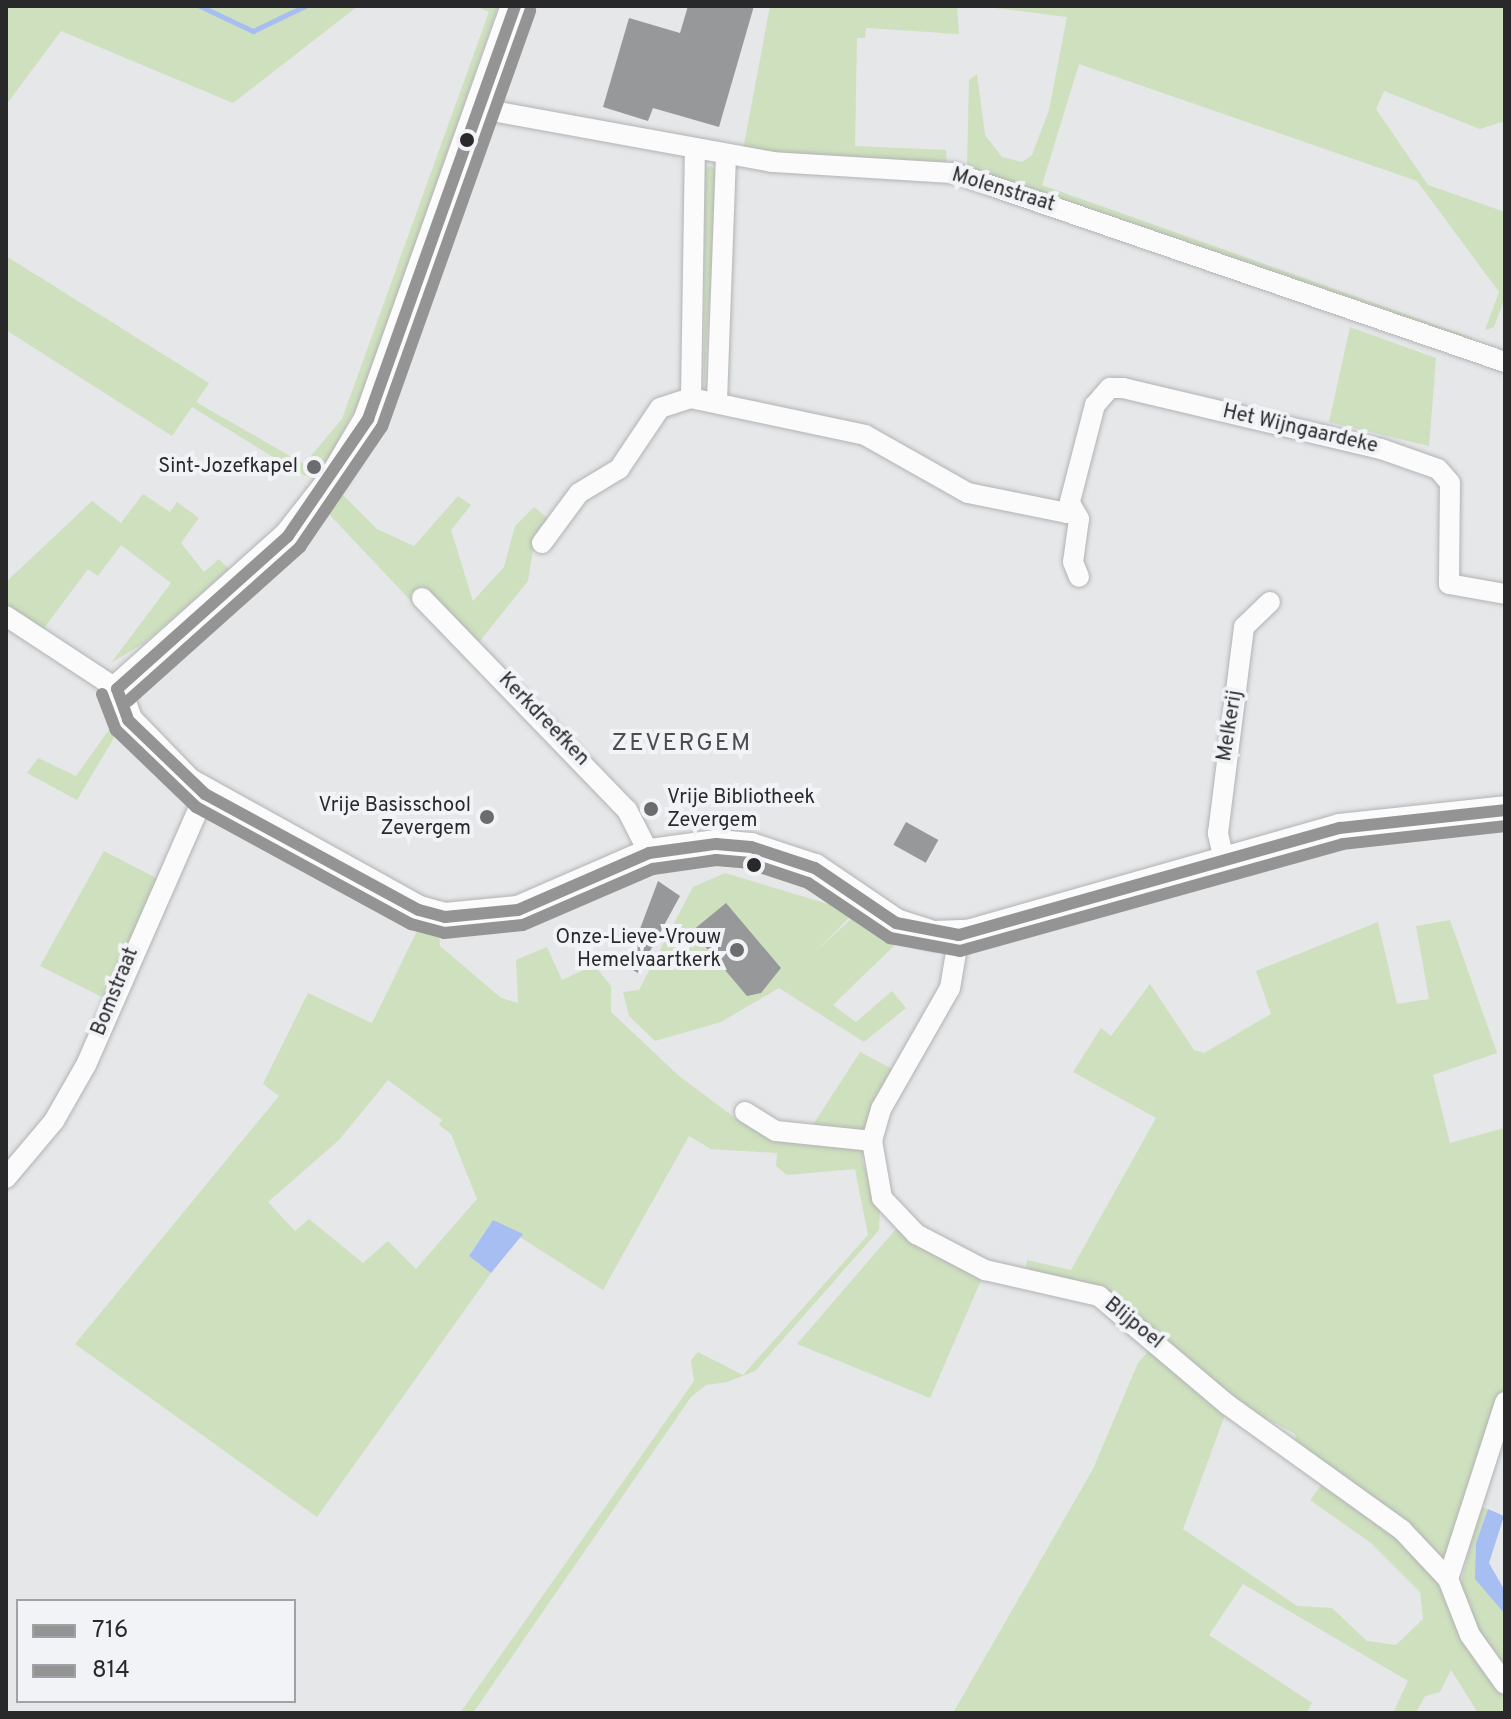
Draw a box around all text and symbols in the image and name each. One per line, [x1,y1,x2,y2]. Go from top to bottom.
unlabelled marker [459,132,475,148]
street label: Molenstraat [949,164,1057,218]
street label: Het Wijngaardeke [1220,400,1380,460]
place label: Sint-Jozefkapel [158,455,298,479]
marker: Sint-Jozefkapel [305,458,323,476]
street label: Kerkdreefken [493,668,593,772]
street label: Melkerij [1214,689,1248,763]
district label: ZEVERGEM [612,731,752,759]
place label: Vrije Bibliotheek Zevergem [667,786,815,833]
place label: Vrije Basisschool Zevergem [319,794,471,841]
marker: Vrije Bibliotheek Zevergem [642,800,660,818]
marker: Vrije Basisschool Zevergem [478,808,496,826]
unlabelled marker [746,857,762,873]
place label: Onze-Lieve-Vrouw Hemelvaartkerk [556,926,721,973]
marker: Onze-Lieve-Vrouw Hemelvaartkerk [728,941,746,959]
street label: Bomstraat [87,944,145,1040]
street label: Blijpoel [1099,1293,1167,1355]
legend [16,1599,296,1703]
text: 716 [92,1616,128,1646]
text: 814 [92,1656,130,1686]

